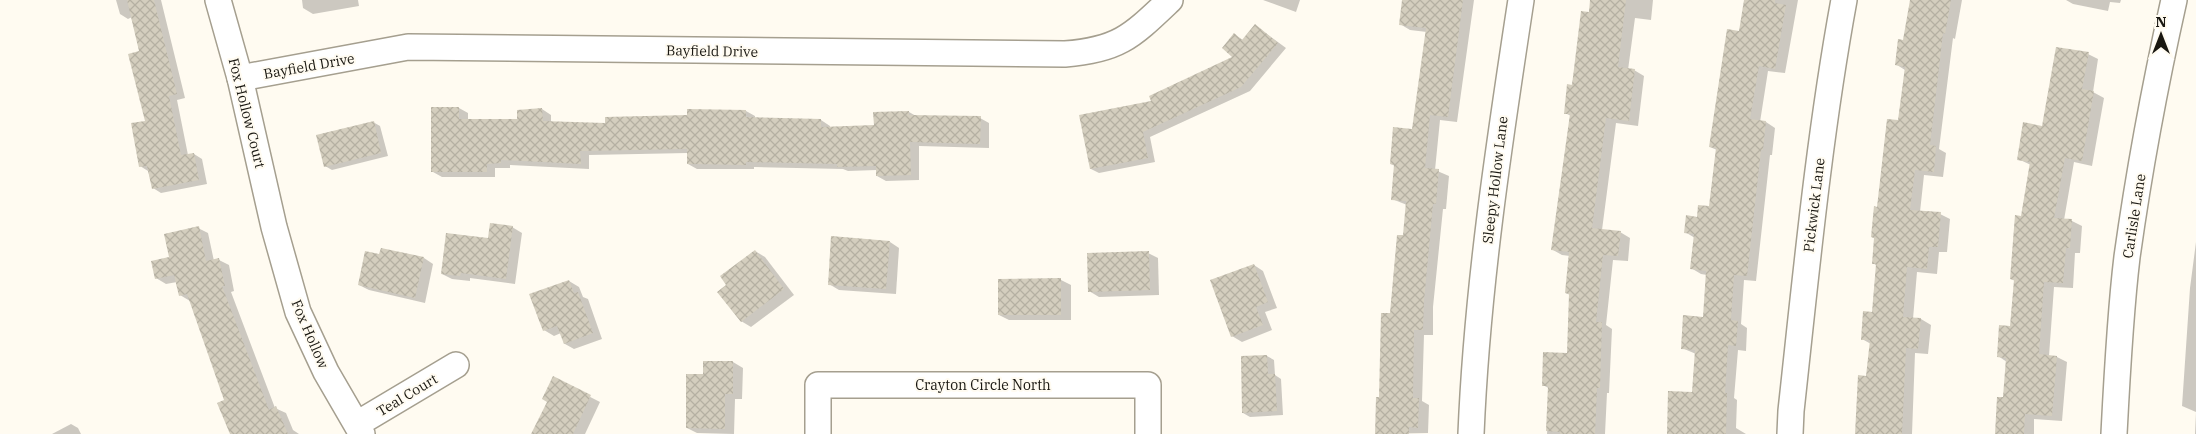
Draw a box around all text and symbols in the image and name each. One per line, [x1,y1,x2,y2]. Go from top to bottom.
north arrow [2136,10,2186,60]
text: N [2155,13,2167,31]
street label: Bayfield Drive [666,41,758,61]
street label: Bayfield Drive [262,49,356,83]
street label: Fox Hollow Court [225,56,269,170]
street label: Sleepy Hollow Lane [1478,115,1512,245]
street label: Pickwick Lane [1799,157,1829,253]
street label: Carlisle Lane [2118,172,2150,260]
street label: Fox Hollow [287,297,333,371]
street label: Teal Court [373,370,441,420]
street label: Crayton Circle North [915,376,1051,394]

